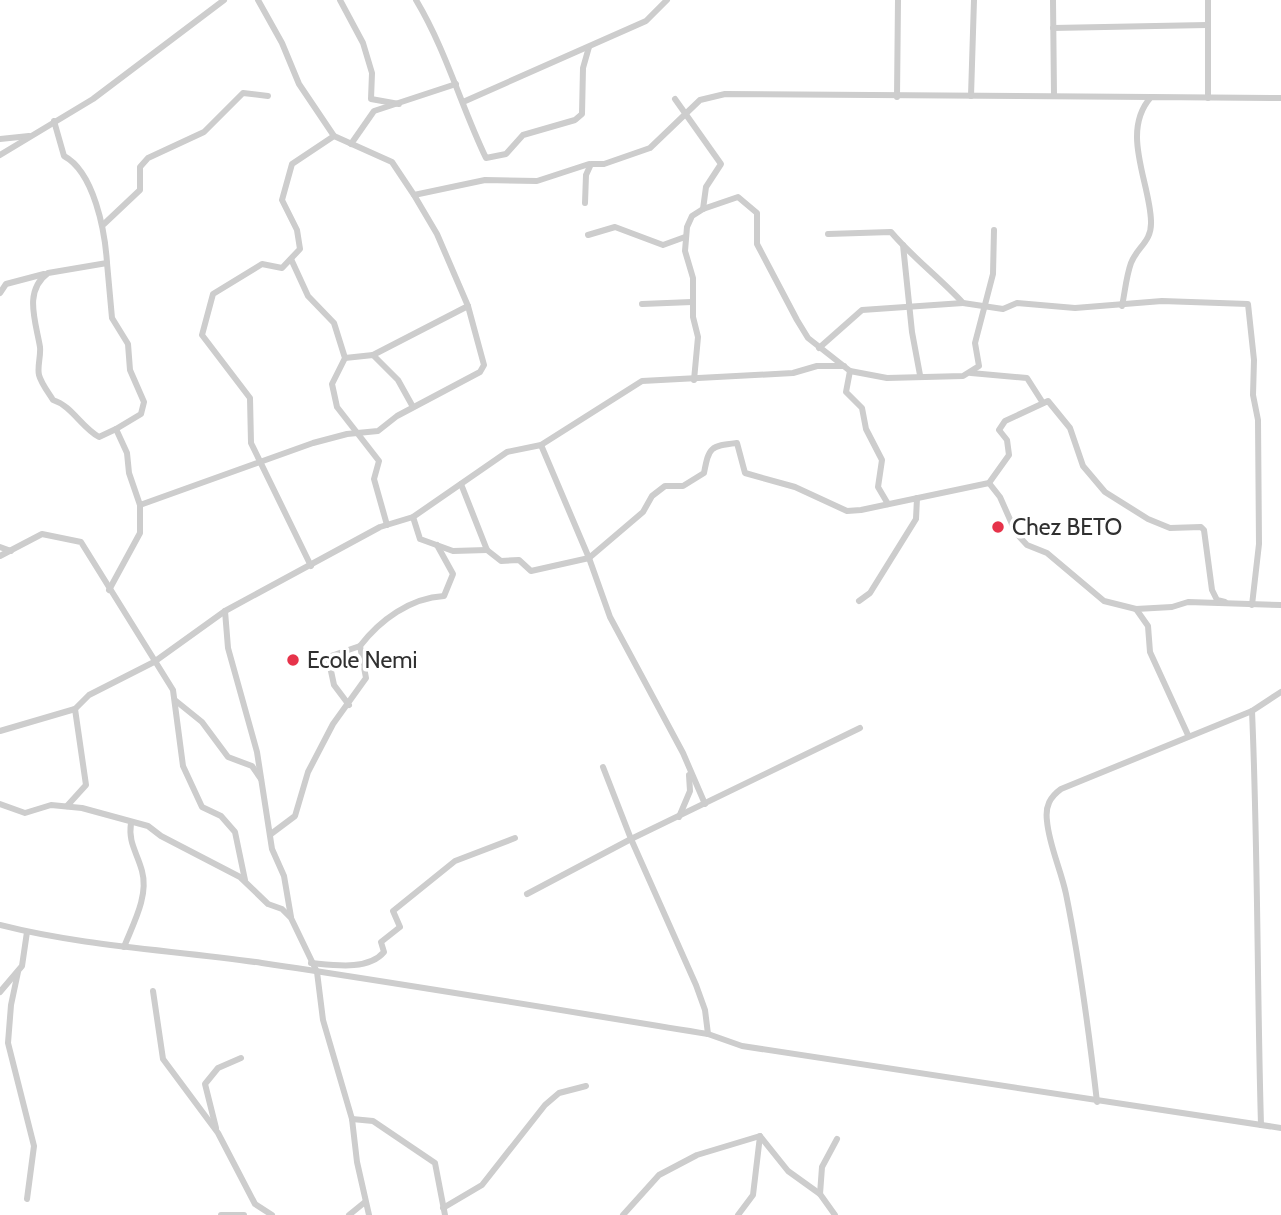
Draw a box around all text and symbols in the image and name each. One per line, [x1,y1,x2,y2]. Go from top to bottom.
place label: Chez BETO [1012,513,1122,541]
marker: Chez BETO [990,519,1006,535]
place label: Ecole Nemi [307,646,417,674]
marker: Ecole Nemi [285,652,301,668]

